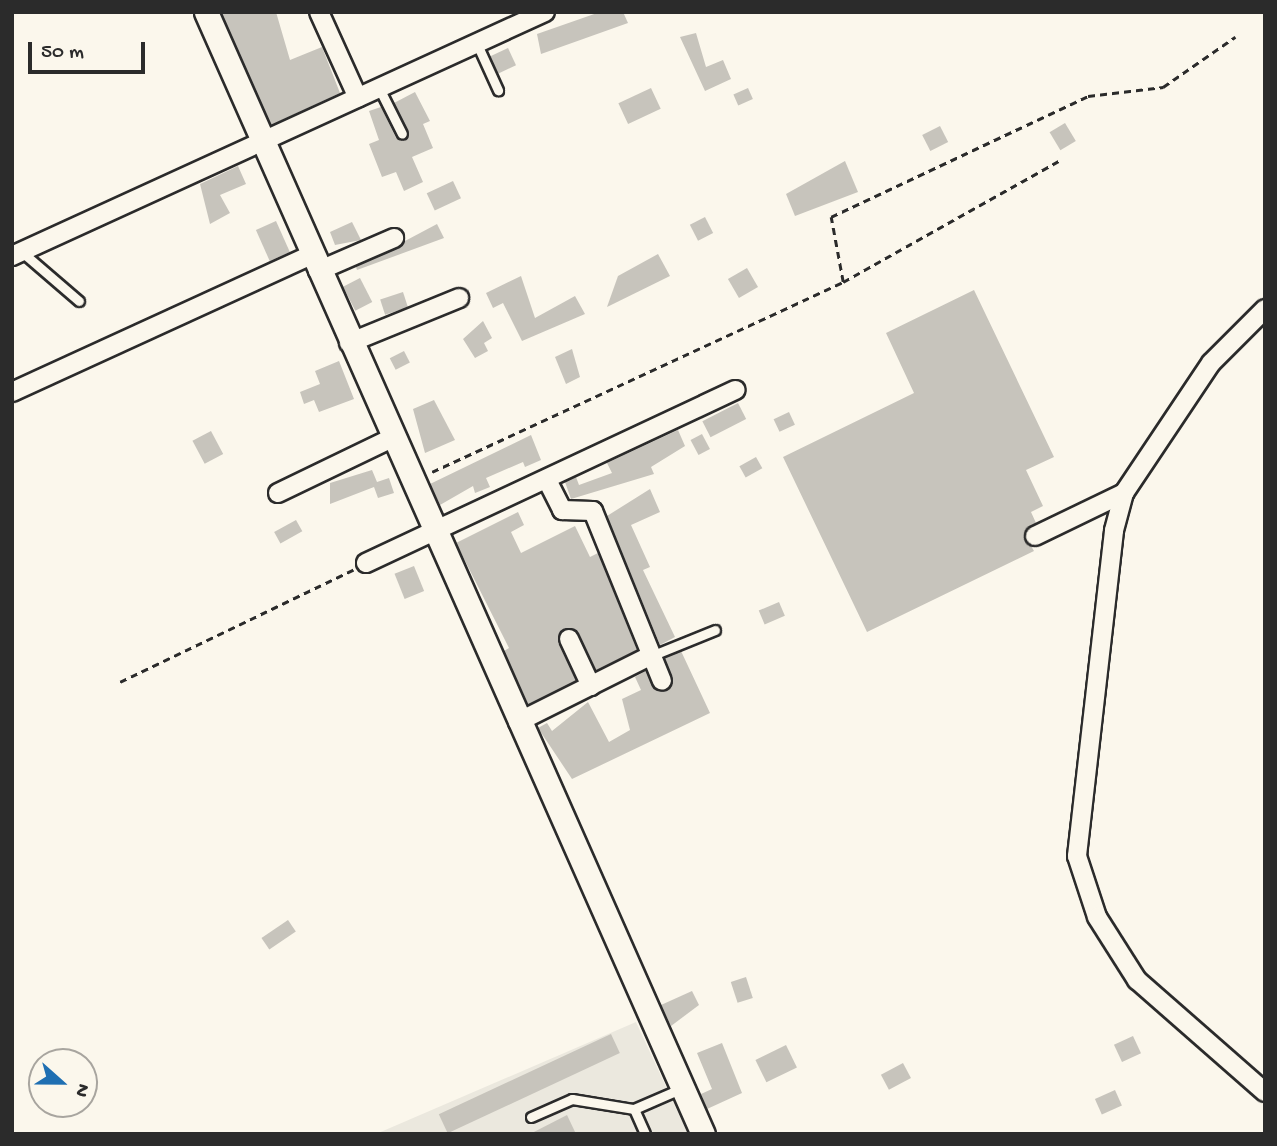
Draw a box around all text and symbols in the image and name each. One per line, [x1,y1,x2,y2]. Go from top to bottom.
scale bar [32,28,149,72]
text: 50 m [41,41,84,66]
north arrow [28,1048,98,1118]
text: N [68,1080,94,1100]

